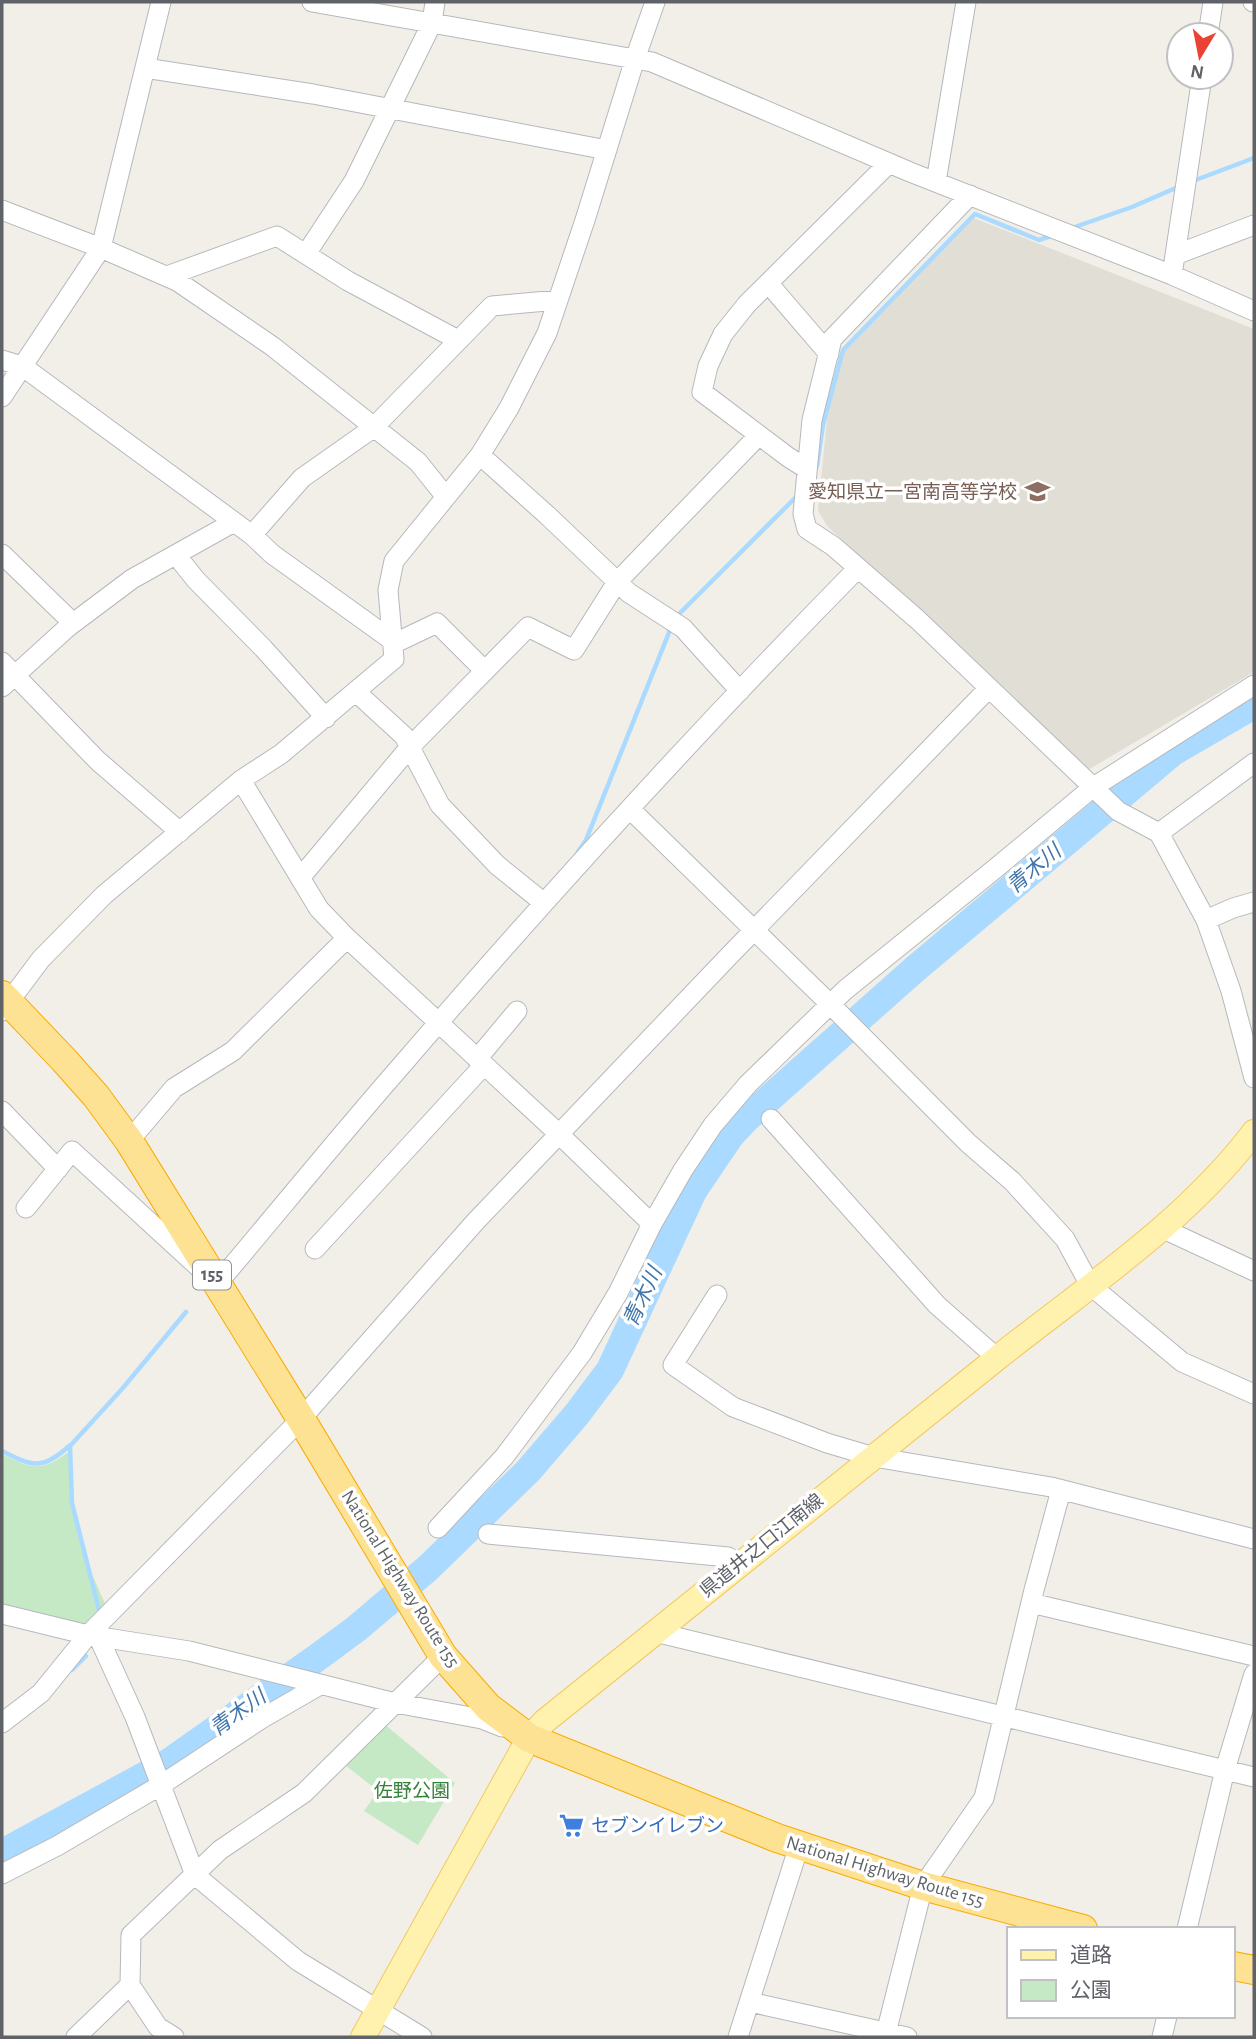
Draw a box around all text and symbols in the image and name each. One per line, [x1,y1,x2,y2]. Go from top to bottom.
north arrow [1165,21,1235,91]
text: N [1189,61,1205,82]
school or university icon: 愛知県立一宮南高等学校 [1023,478,1051,506]
place label: 愛知県立一宮南高等学校 [808,481,1017,502]
water label: 青木川 [1002,839,1066,897]
road number: 155 [193,1260,231,1290]
water label: 青木川 [619,1262,667,1330]
street label: National Highway Route 155 [338,1487,462,1671]
street label: 県道井之口江南線 [696,1490,827,1601]
water label: 青木川 [206,1684,271,1740]
park label: 佐野公園 [374,1781,450,1801]
supermarket icon: セブンイレブン [557,1812,585,1840]
place label: セブンイレブン [591,1815,724,1836]
street label: National Highway Route 155 [784,1833,986,1911]
legend [1007,1927,1235,2018]
text: 道路 [1070,1944,1112,1966]
text: 公園 [1070,1980,1112,2001]

